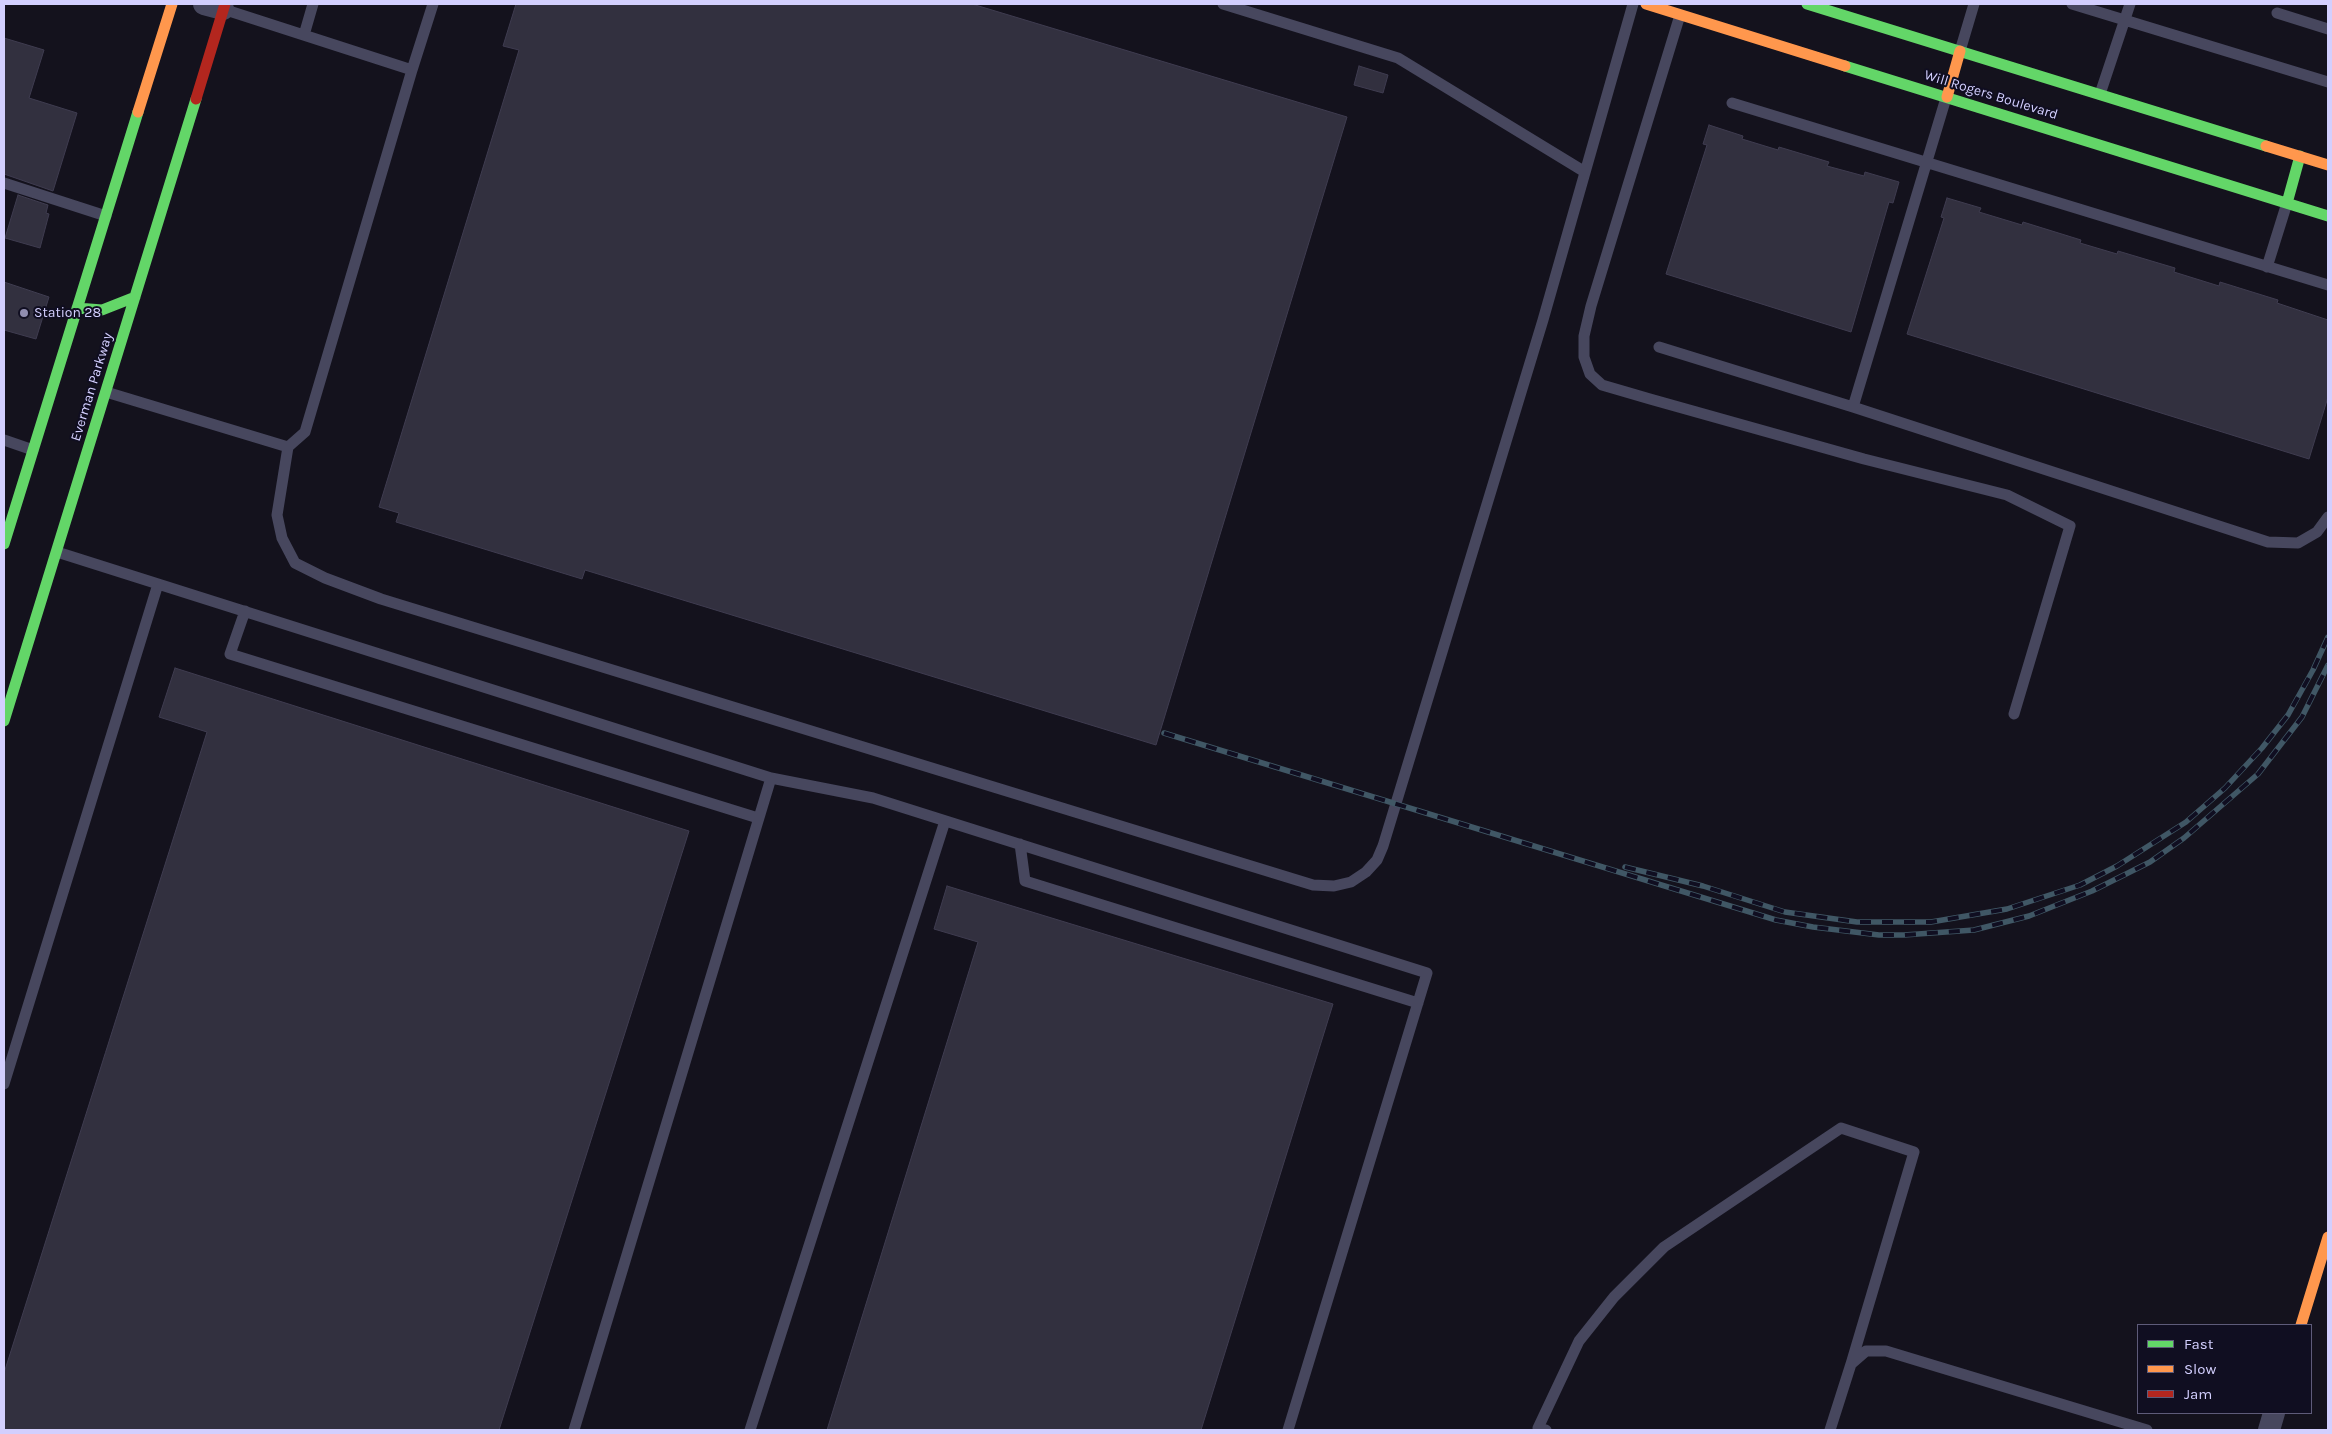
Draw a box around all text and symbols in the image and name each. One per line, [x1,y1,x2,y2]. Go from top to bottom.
street label: Will Rogers Boulevard [1922,67,2060,123]
place label: Station 28 [34,305,101,321]
marker: Station 28 [18,307,30,319]
street label: Everman Parkway [68,331,116,443]
legend [2137,1324,2312,1414]
text: Fast [2184,1335,2213,1353]
text: Slow [2184,1360,2216,1378]
text: Jam [2184,1385,2212,1403]

